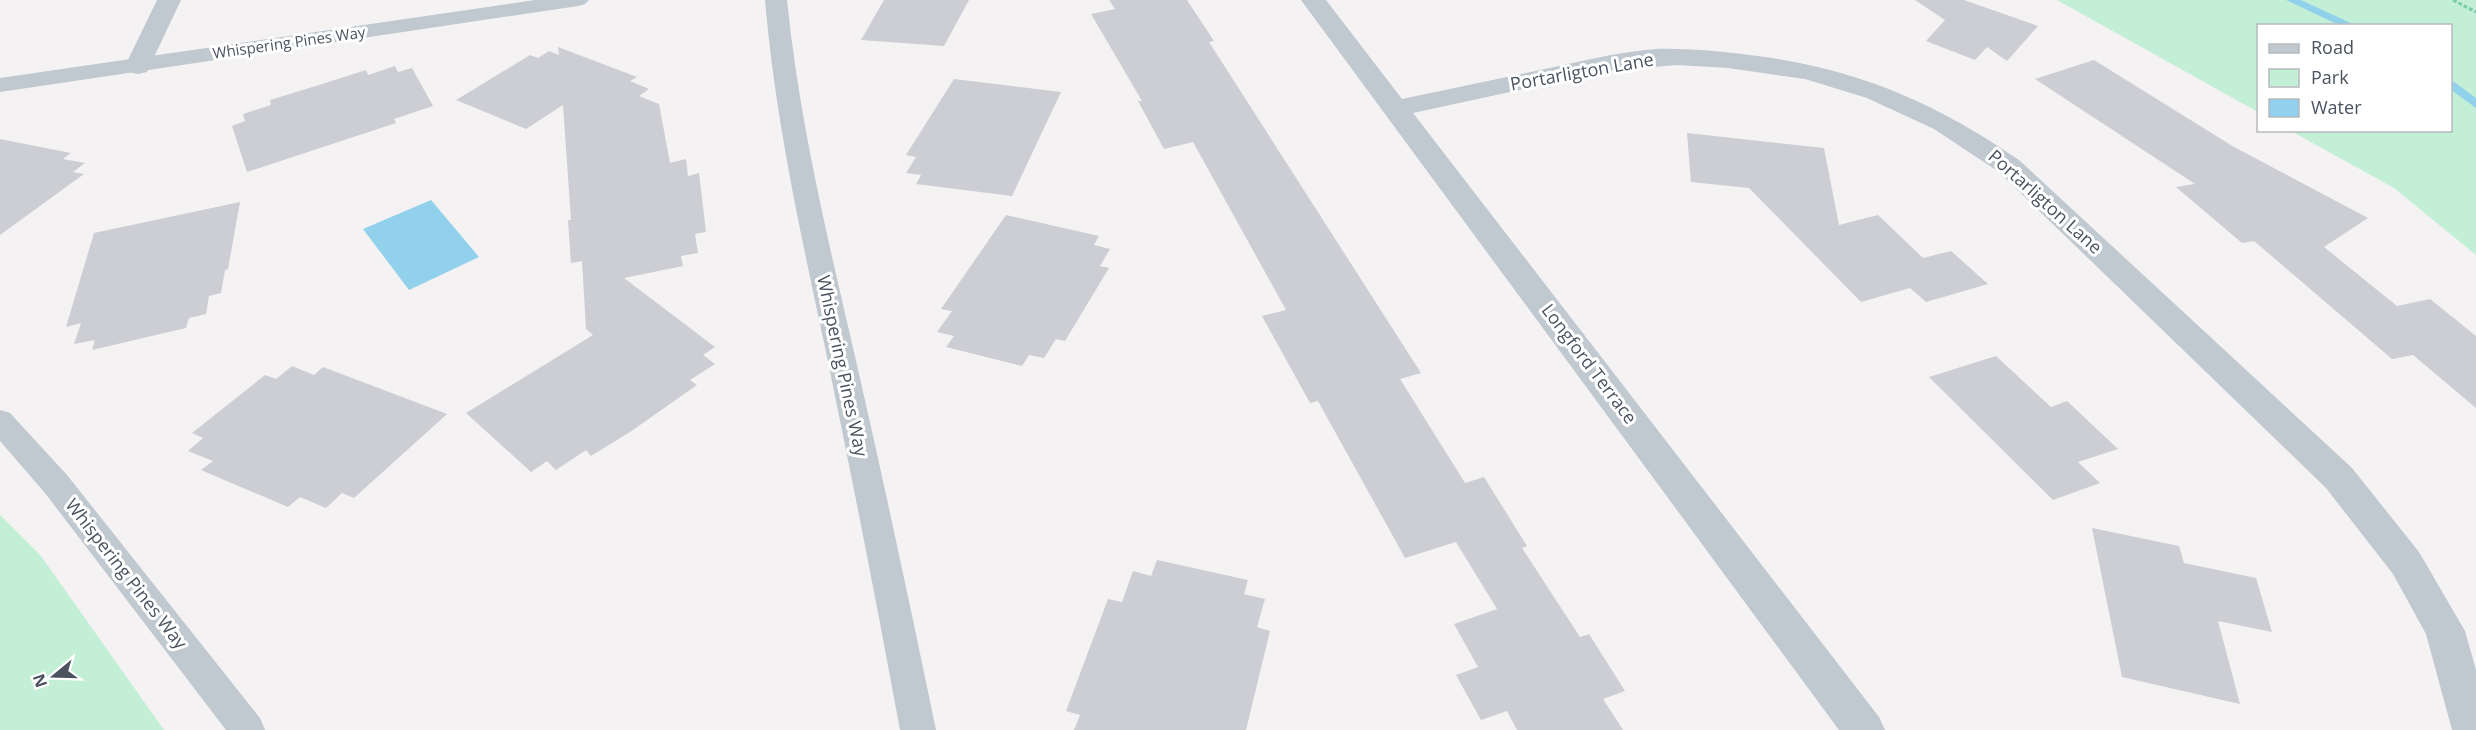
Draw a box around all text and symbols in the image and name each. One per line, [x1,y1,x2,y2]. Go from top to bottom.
street label: Whispering Pines Way [211,21,367,63]
legend [2257,24,2452,132]
text: Road [2311,35,2354,59]
street label: Portarligton Lane [1508,47,1655,95]
text: Park [2311,65,2349,89]
text: Water [2311,95,2362,119]
street label: Portarligton Lane [1984,144,2108,259]
street label: Whispering Pines Way [812,273,874,460]
street label: Longford Terrace [1537,298,1643,428]
street label: Whispering Pines Way [60,493,194,654]
north arrow [24,646,84,706]
text: N [27,671,52,691]

